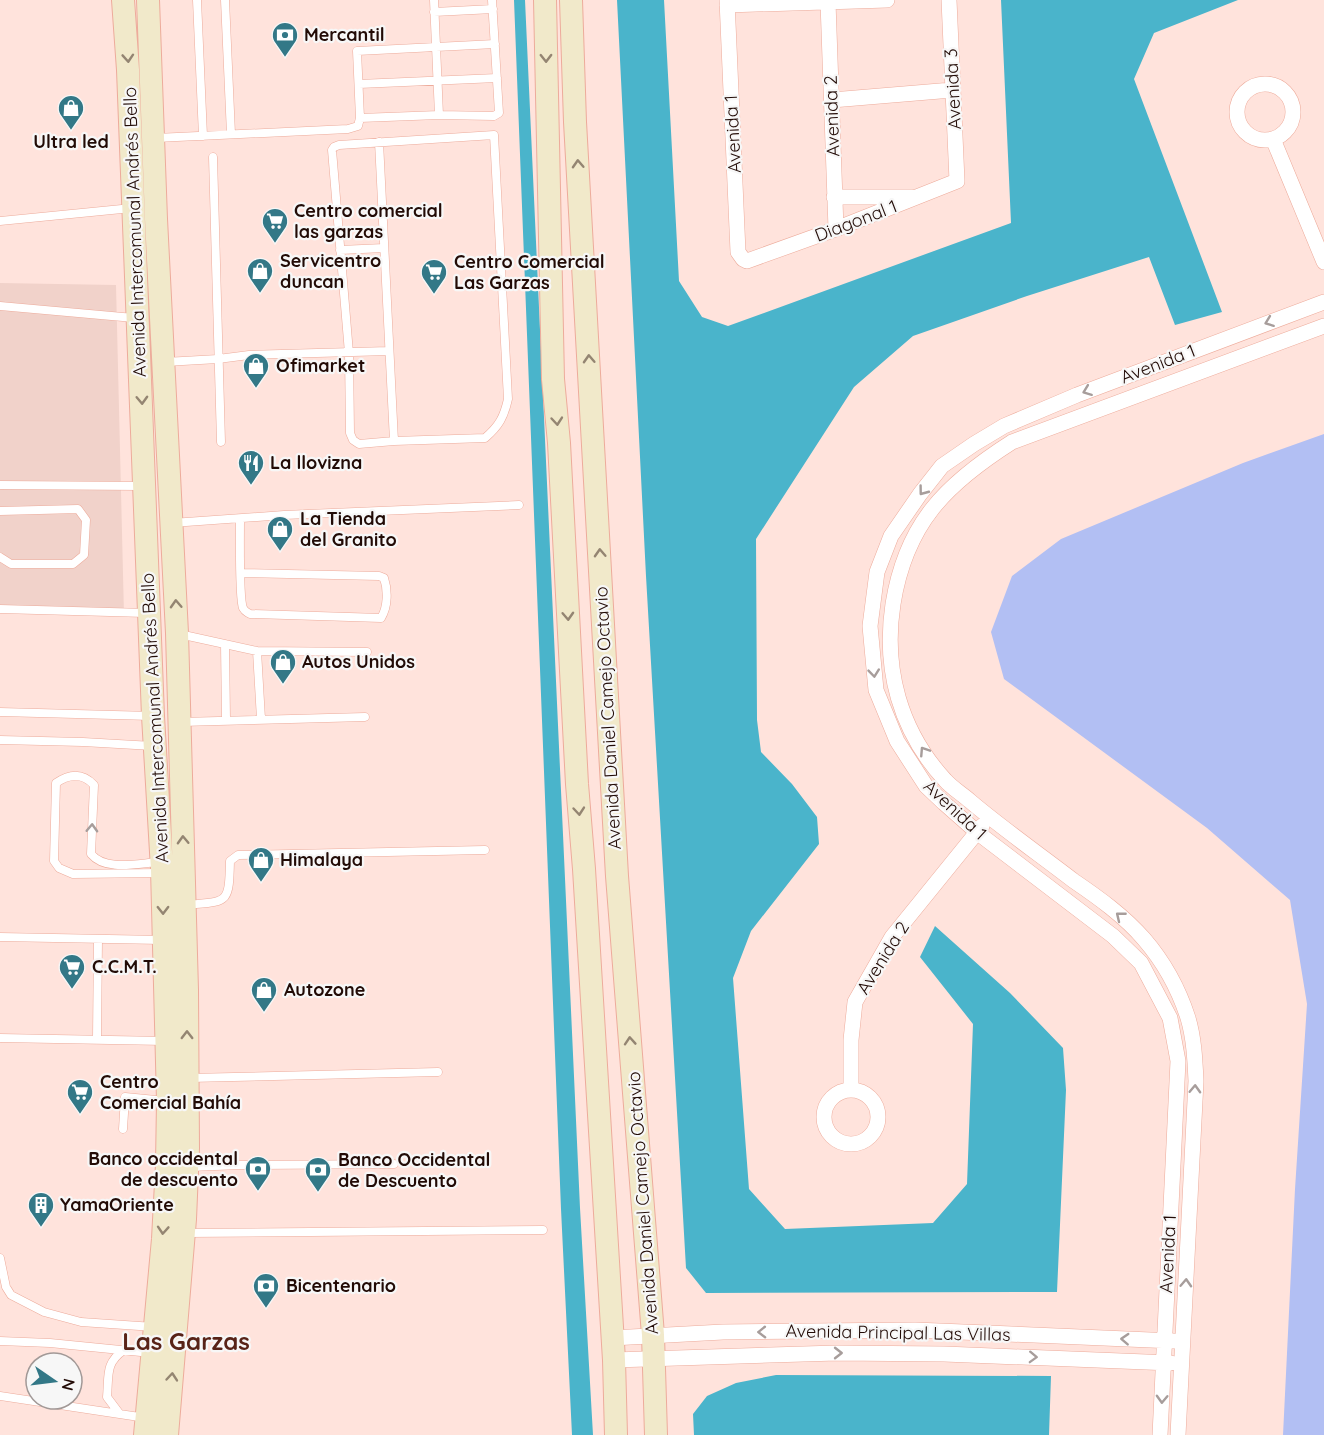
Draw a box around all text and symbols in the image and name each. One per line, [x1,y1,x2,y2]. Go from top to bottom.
bank icon: Mercantil [270,20,300,58]
place label: Mercantil [304,23,385,46]
street label: Avenida 3 [939,48,966,130]
one-way arrow [121,54,134,63]
one-way arrow [540,54,552,63]
street label: Avenida 2 [819,75,844,157]
street label: Avenida Intercomunal Andrés Bello [118,86,151,378]
shop icon: Ultra led [56,93,86,131]
street label: Avenida 1 [719,94,746,174]
place label: Ultra led [33,130,109,153]
one-way arrow [571,160,584,169]
street label: Diagonal 1 [811,194,900,247]
place label: Centro comercial las garzas [294,199,443,243]
supermarket icon: Centro comercial las garzas [260,206,290,244]
place label: Servicentro duncan [280,249,381,293]
place label: Centro Comercial Las Garzas [454,250,605,294]
shop icon: Servicentro duncan [245,256,275,294]
supermarket icon: Centro Comercial Las Garzas [419,257,449,295]
one-way arrow [1264,315,1275,328]
street label: Avenida 1 [1117,339,1199,388]
shop icon: Ofimarket [241,351,271,389]
place label: Ofimarket [276,354,365,377]
one-way arrow [583,354,596,363]
one-way arrow [1082,384,1093,396]
one-way arrow [135,396,148,405]
one-way arrow [550,417,563,426]
restaurant icon: La llovizna [236,448,266,486]
place label: La llovizna [270,451,362,474]
one-way arrow [919,484,930,495]
place label: La Tienda del Granito [300,507,397,551]
shop icon: La Tienda del Granito [265,514,295,552]
one-way arrow [593,549,606,558]
street label: Avenida Intercomunal Andrés Bello [135,572,174,864]
street label: Avenida Daniel Camejo Octavio [589,586,626,850]
one-way arrow [169,599,182,608]
one-way arrow [562,611,575,620]
shop icon: Autos Unidos [268,647,298,685]
place label: Autos Unidos [302,650,415,673]
one-way arrow [867,668,880,677]
one-way arrow [921,746,932,757]
street label: Avenida 1 [919,774,992,845]
one-way arrow [572,806,585,815]
one-way arrow [86,824,99,833]
one-way arrow [176,836,189,845]
shop icon: Himalaya [246,845,276,883]
place label: Himalaya [280,848,363,871]
one-way arrow [157,905,169,914]
one-way arrow [1116,913,1127,924]
street label: Avenida 2 [851,917,914,998]
supermarket icon: C.C.M.T. [57,952,87,990]
place label: C.C.M.T. [92,955,157,978]
shop icon: Autozone [249,975,279,1013]
place label: Autozone [284,978,365,1001]
one-way arrow [181,1031,193,1040]
one-way arrow [624,1037,637,1046]
place label: Centro Comercial Bahía [100,1070,241,1114]
street label: Avenida Daniel Camejo Octavio [622,1071,663,1335]
supermarket icon: Centro Comercial Bahía [65,1077,95,1115]
one-way arrow [1189,1084,1202,1093]
place label: Banco occidental de descuento [88,1147,238,1191]
place label: Banco Occidental de Descuento [338,1148,490,1192]
bank icon: Banco occidental de descuento [243,1154,273,1192]
bank icon: Banco Occidental de Descuento [303,1155,333,1193]
building icon: YamaOriente [26,1190,56,1228]
place label: YamaOriente [60,1193,174,1216]
street label: Avenida 1 [1154,1214,1181,1294]
one-way arrow [157,1226,170,1235]
bank icon: Bicentenario [251,1271,281,1309]
place label: Bicentenario [286,1274,396,1297]
one-way arrow [1180,1279,1193,1288]
street label: Avenida Principal Las Villas [785,1319,1011,1346]
district label: Las Garzas [122,1326,250,1356]
one-way arrow [758,1326,767,1338]
one-way arrow [1120,1333,1129,1346]
one-way arrow [834,1347,843,1359]
north arrow [24,1351,84,1411]
one-way arrow [1029,1351,1038,1364]
one-way arrow [165,1372,178,1381]
text: N [57,1377,80,1393]
one-way arrow [1155,1394,1168,1403]

